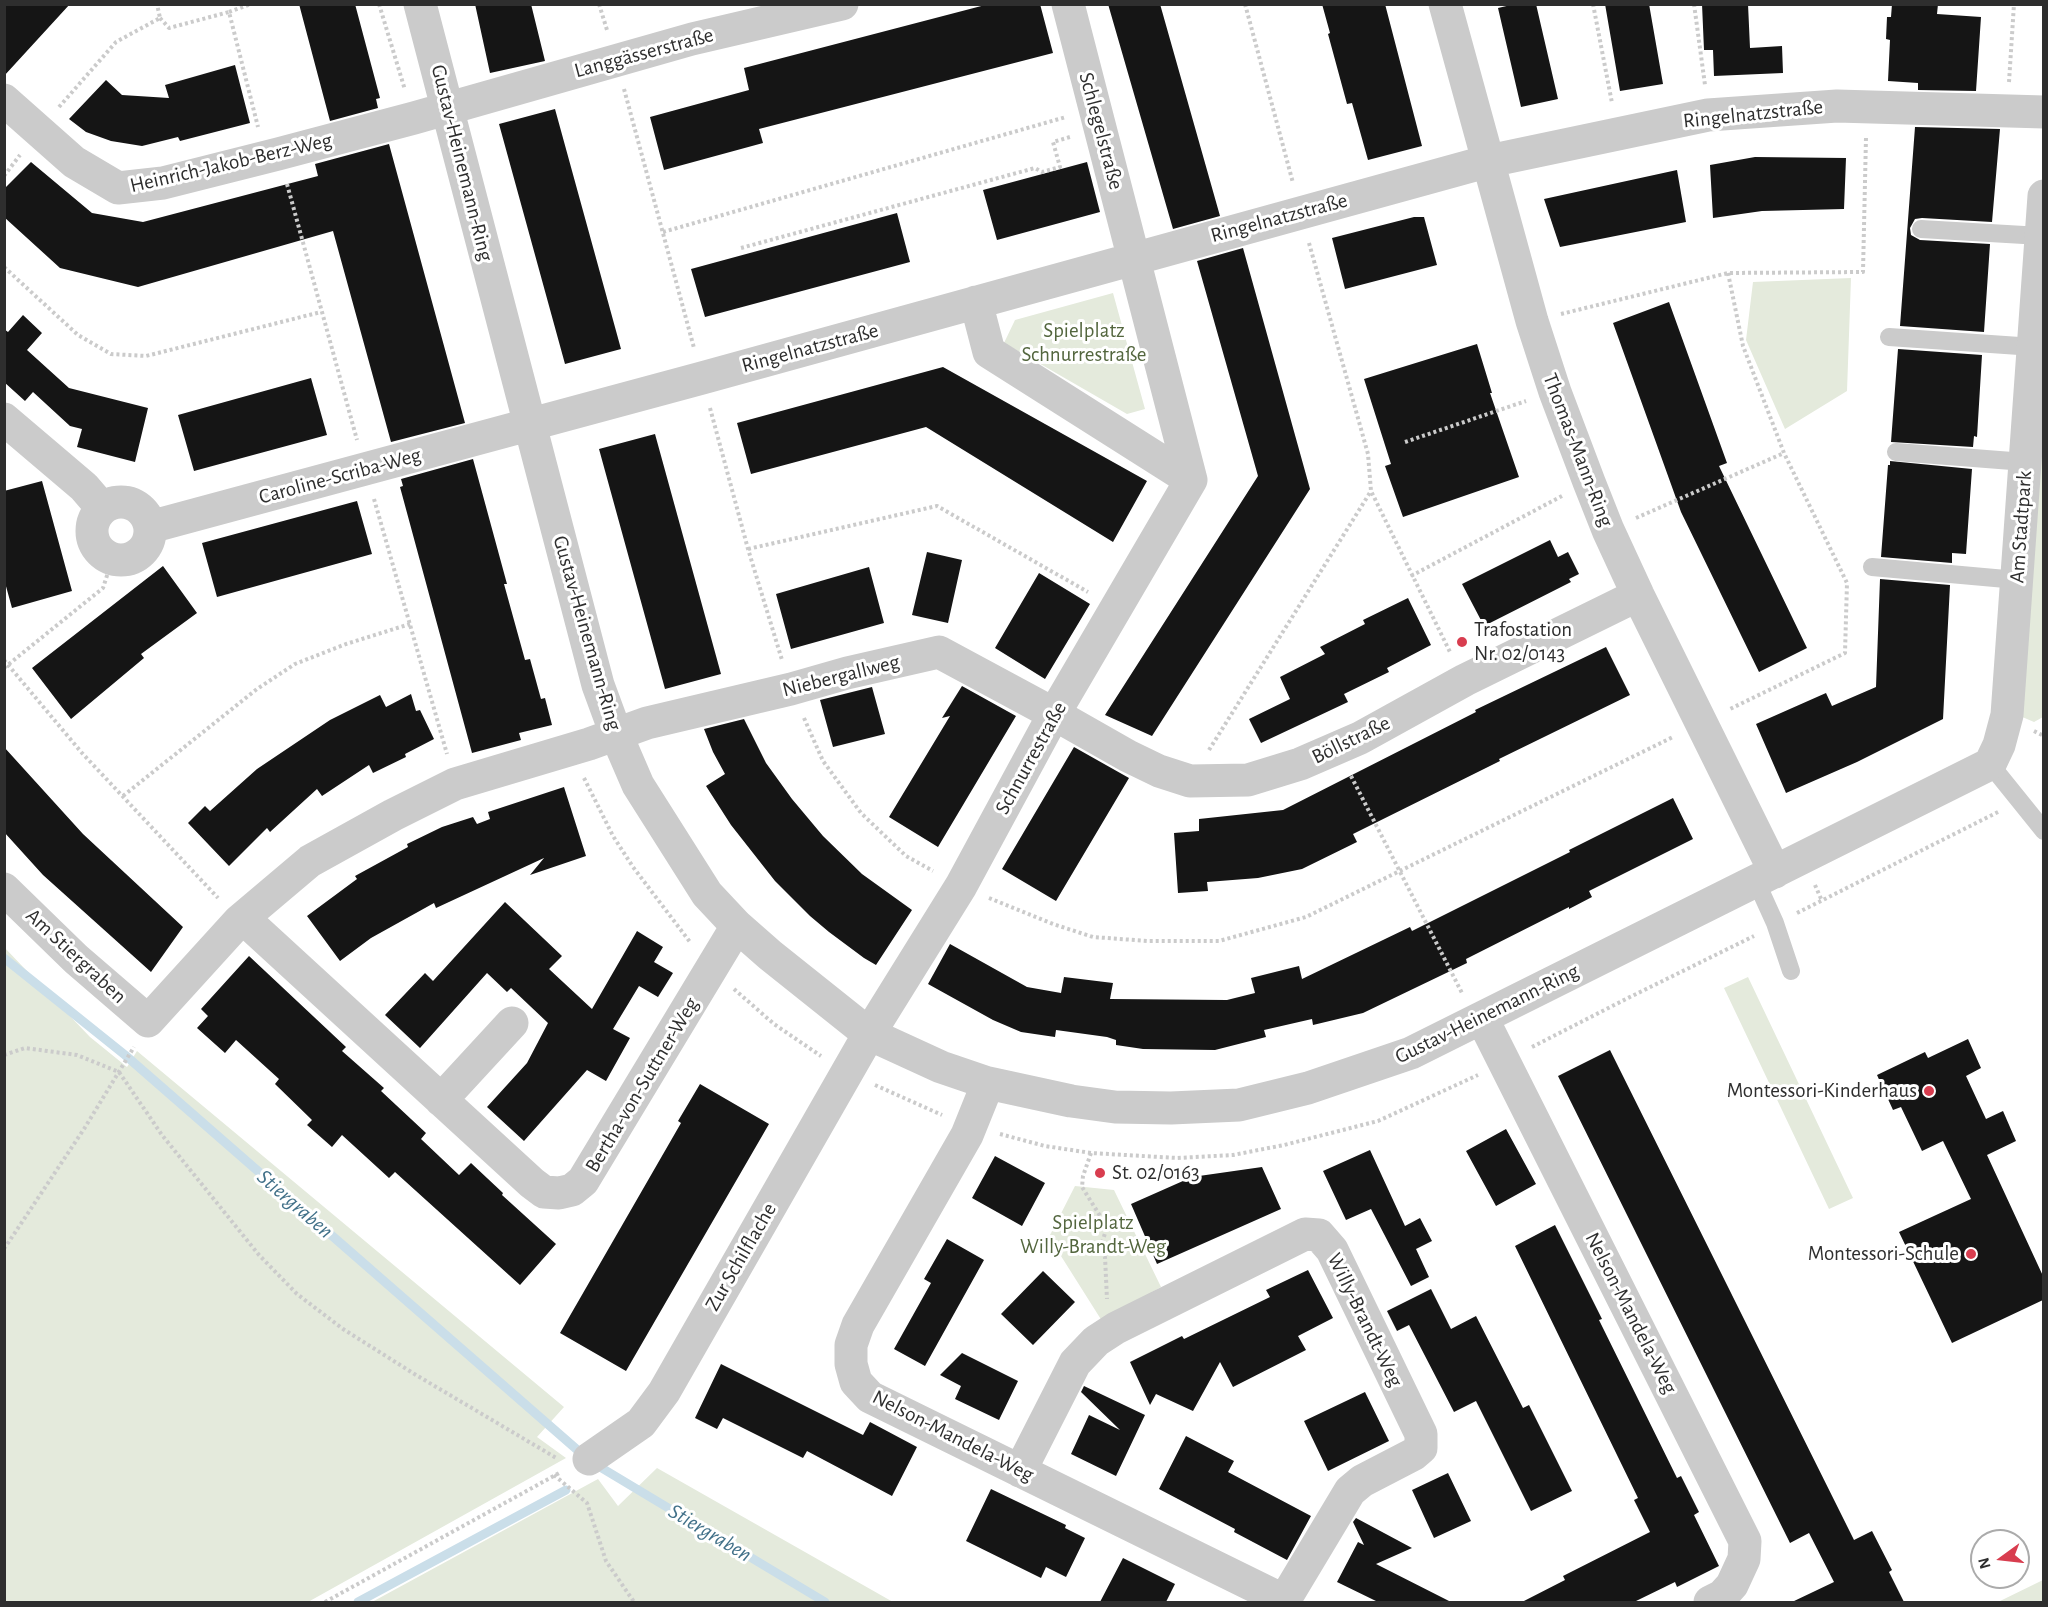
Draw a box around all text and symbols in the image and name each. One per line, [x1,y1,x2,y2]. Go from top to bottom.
street label: Langgässerstraße [572,22,716,84]
street label: Gustav-Heinemann-Ring [425,62,499,264]
street label: Schlegelstraße [1073,70,1129,192]
street label: Ringelnatzstraße [1682,94,1824,134]
street label: Heinrich-Jakob-Berz-Weg [128,128,334,198]
street label: Ringelnatzstraße [1208,188,1350,248]
street label: Ringelnatzstraße [739,318,881,378]
park label: Spielplatz Schnurrestraße [1022,318,1146,368]
street label: Thomas-Mann-Ring [1537,370,1619,530]
street label: Caroline-Scriba-Weg [256,442,424,510]
street label: Am Stadtpark [2005,470,2037,584]
street label: Gustav-Heinemann-Ring [547,533,627,733]
place label: Trafostation Nr. 02/0143 [1474,617,1572,667]
marker: Trafostation Nr. 02/0143 [1455,635,1469,649]
street label: Niebergallweg [780,649,902,703]
street label: Schnurrestraße [990,697,1072,819]
street label: Böllstraße [1308,710,1394,770]
street label: Am Stiergraben [21,903,131,1009]
street label: Gustav-Heinemann-Ring [1391,959,1583,1069]
street label: Bertha-von-Suttner-Weg [580,993,704,1177]
place label: Montessori-Kinderhaus [1727,1078,1917,1104]
marker: Montessori-Kinderhaus [1922,1084,1936,1098]
place label: St. 02/0163 [1112,1160,1200,1186]
water label: Stiergraben [252,1164,338,1244]
marker: St. 02/0163 [1093,1166,1107,1180]
street label: Zur Schilflache [700,1198,782,1316]
park label: Spielplatz Willy-Brandt-Weg [1020,1210,1166,1260]
street label: Nelson-Mandela-Weg [1579,1228,1683,1398]
place label: Montessori-Schule [1808,1241,1959,1267]
marker: Montessori-Schule [1964,1247,1978,1261]
street label: Willy-Brandt-Weg [1322,1249,1408,1391]
street label: Nelson-Mandela-Weg [868,1384,1038,1488]
water label: Stiergraben [664,1498,756,1568]
north arrow [1970,1529,2030,1589]
text: N [1975,1556,1994,1571]

